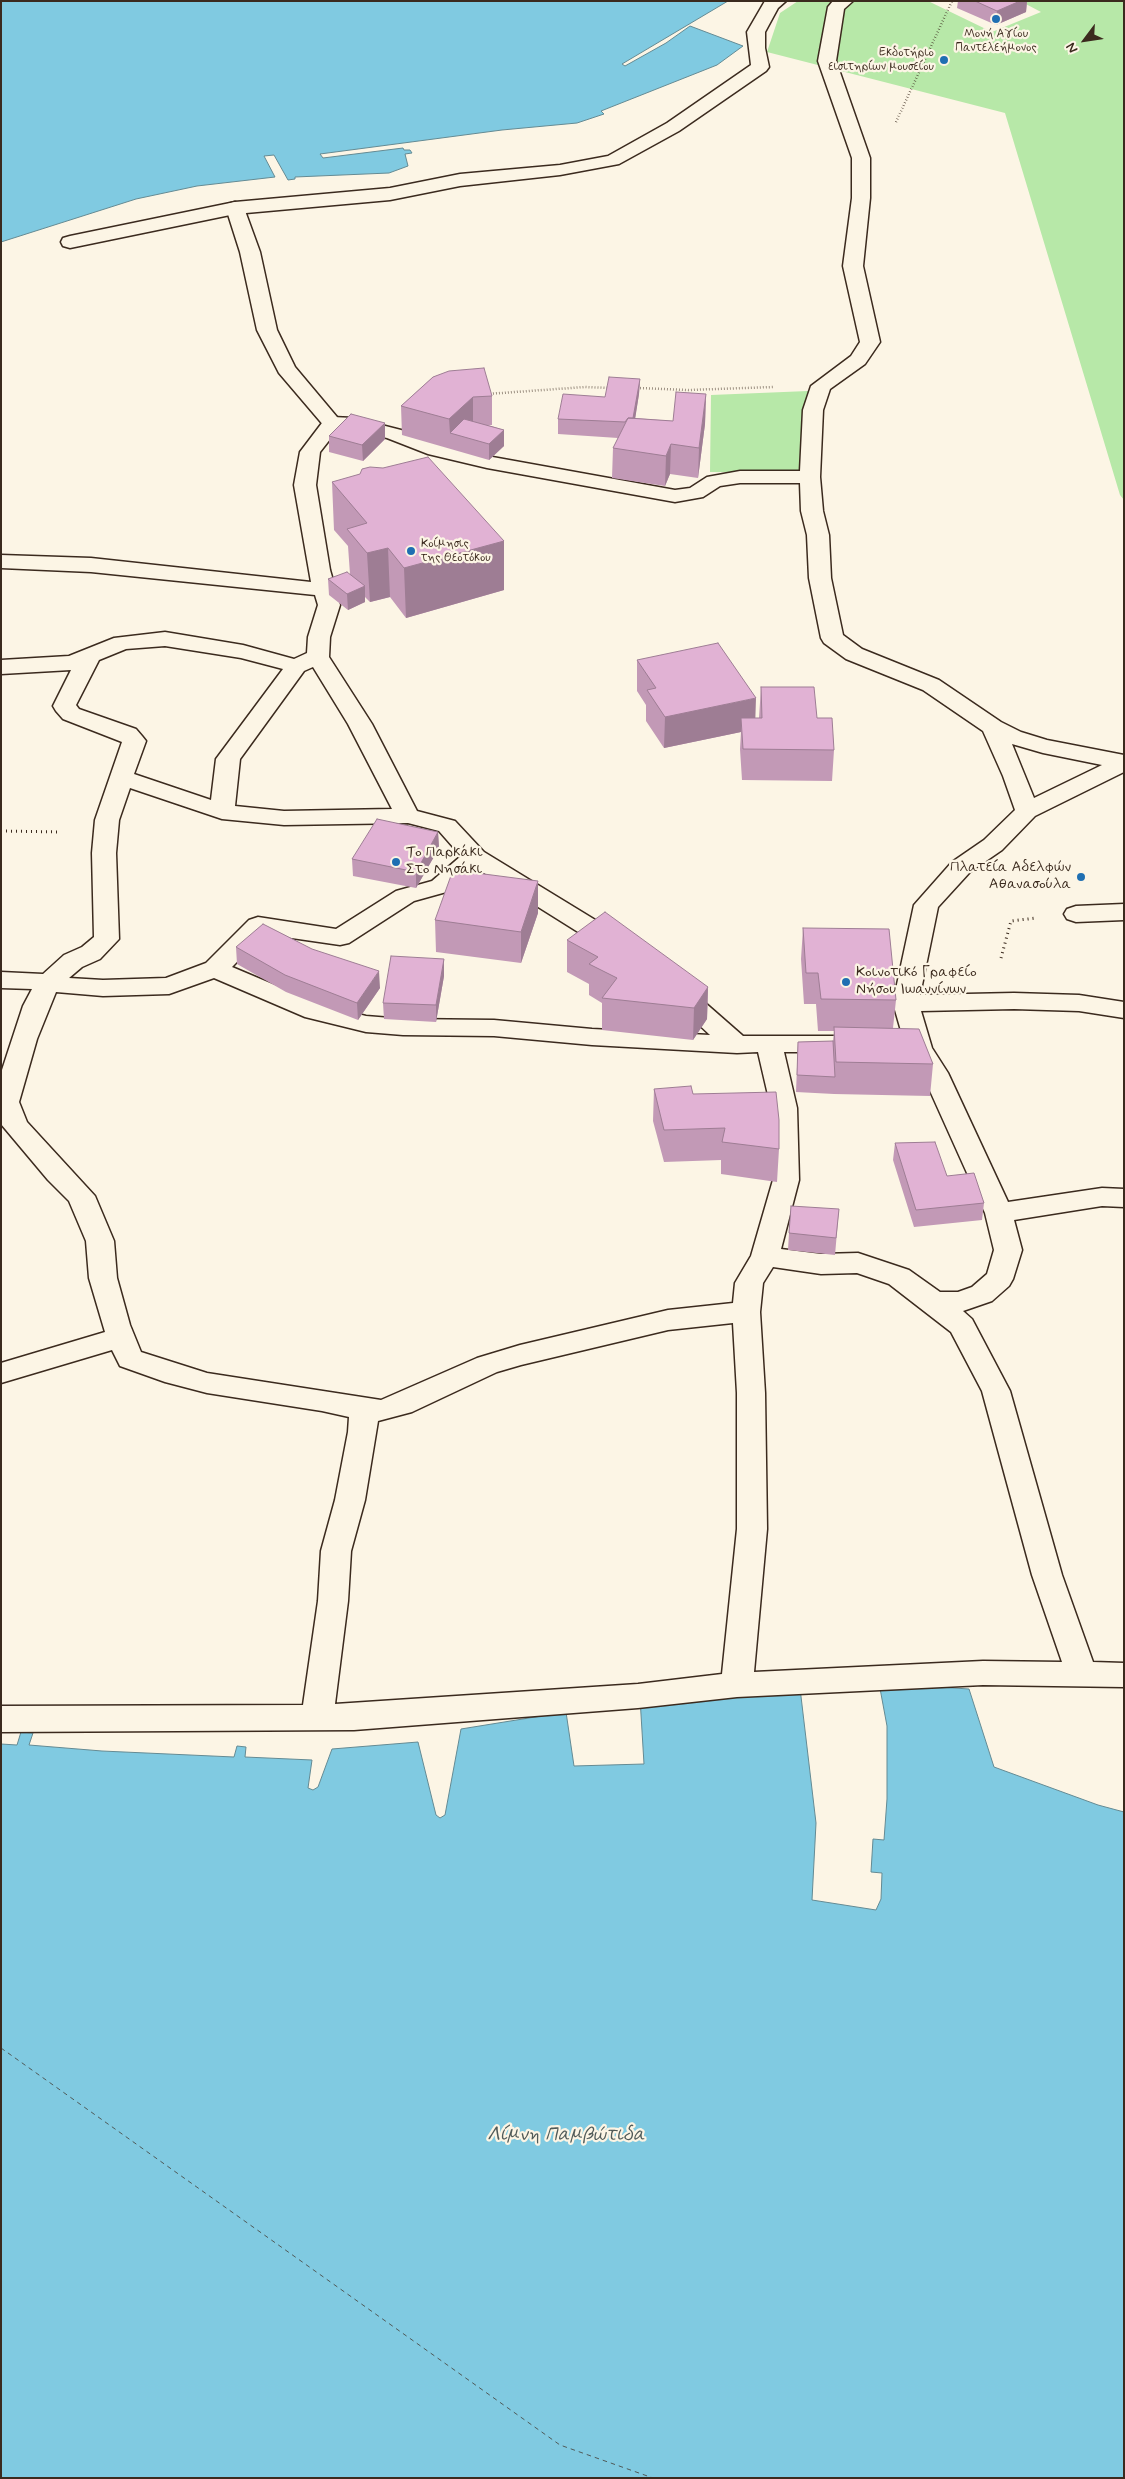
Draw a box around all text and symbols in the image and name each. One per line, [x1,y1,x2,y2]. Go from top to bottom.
marker: Μονή Αγίου Παντελεήμονος [990,13,1002,25]
north arrow [1060,15,1110,65]
place label: Μονή Αγίου Παντελεήμονος [955,27,1037,55]
text: N [1062,39,1082,56]
place label: Εκδοτήριο εισιτηρίων μουσείου [828,46,934,74]
marker: Εκδοτήριο εισιτηρίων μουσείου [938,54,950,66]
place label: Κοίμησις της Θεοτόκου [421,537,491,565]
marker: Κοίμησις της Θεοτόκου [405,545,417,557]
place label: Το Παρκάκι Στο Νησάκι [406,844,482,879]
marker: Το Παρκάκι Στο Νησάκι [390,856,402,868]
place label: Πλατεία Αδελφών Αθανασούλα [950,859,1071,894]
marker: Πλατεία Αδελφών Αθανασούλα [1075,871,1087,883]
place label: Κοινοτικό Γραφείο Νήσου Ιωαννίνων [856,964,977,999]
marker: Κοινοτικό Γραφείο Νήσου Ιωαννίνων [840,976,852,988]
water label: Λίμνη Παμβώτιδα [487,2125,645,2147]

